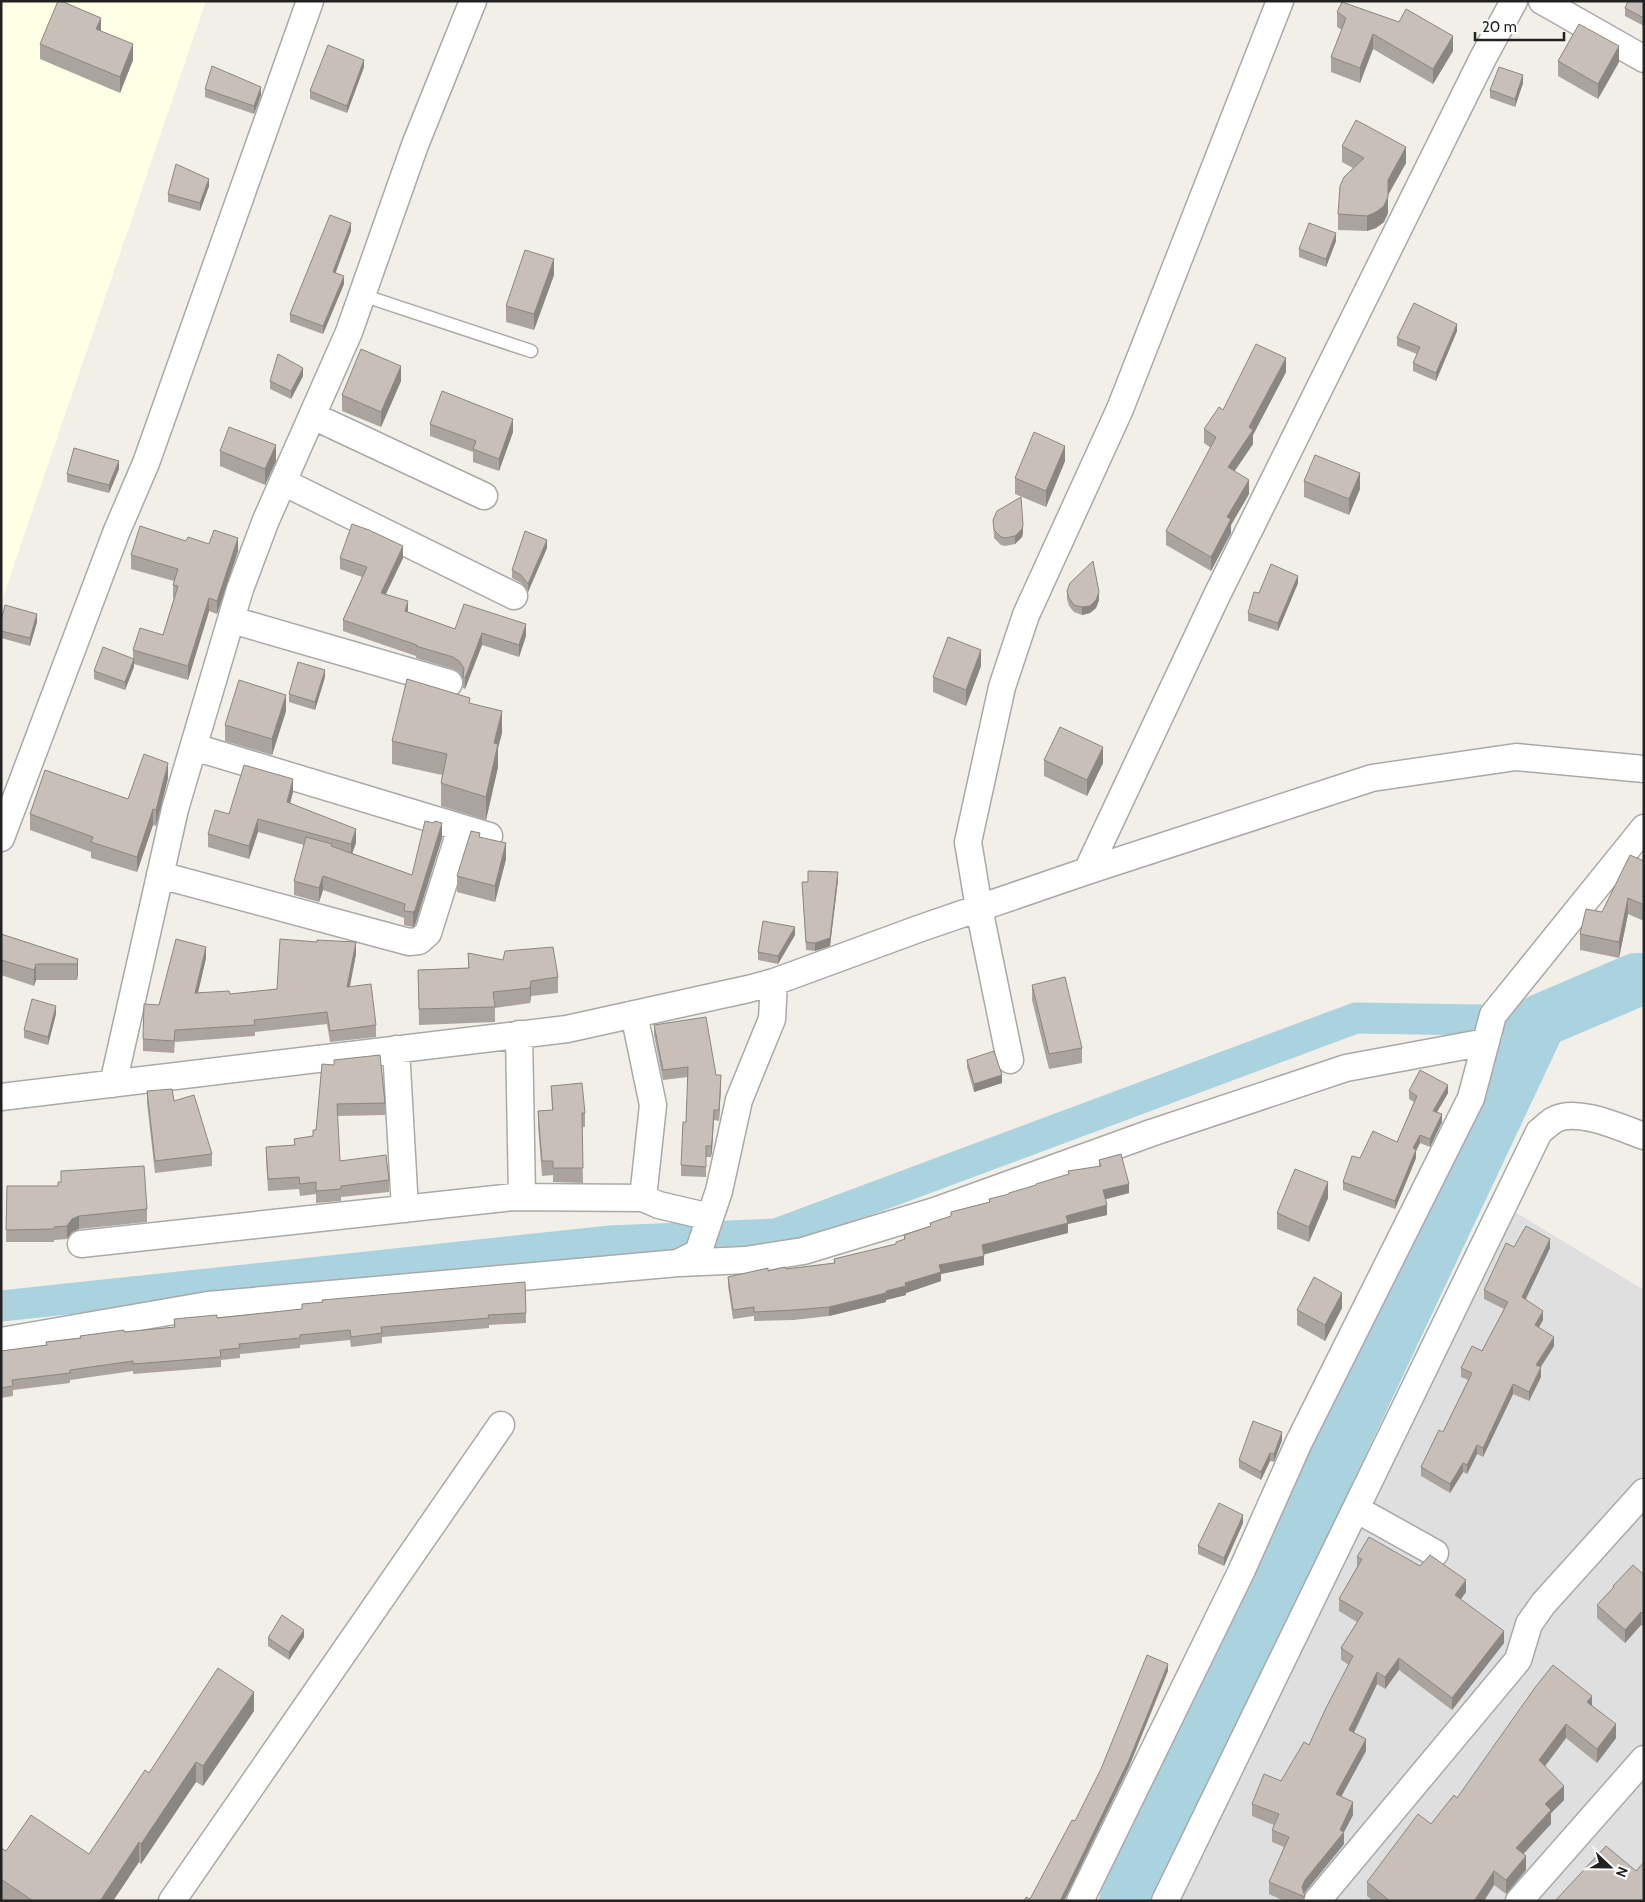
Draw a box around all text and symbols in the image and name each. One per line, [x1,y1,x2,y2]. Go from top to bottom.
scale bar [1475,10,1564,42]
text: 20 m [1482,18,1517,36]
north arrow [1585,1842,1635,1892]
text: N [1612,1864,1632,1880]

